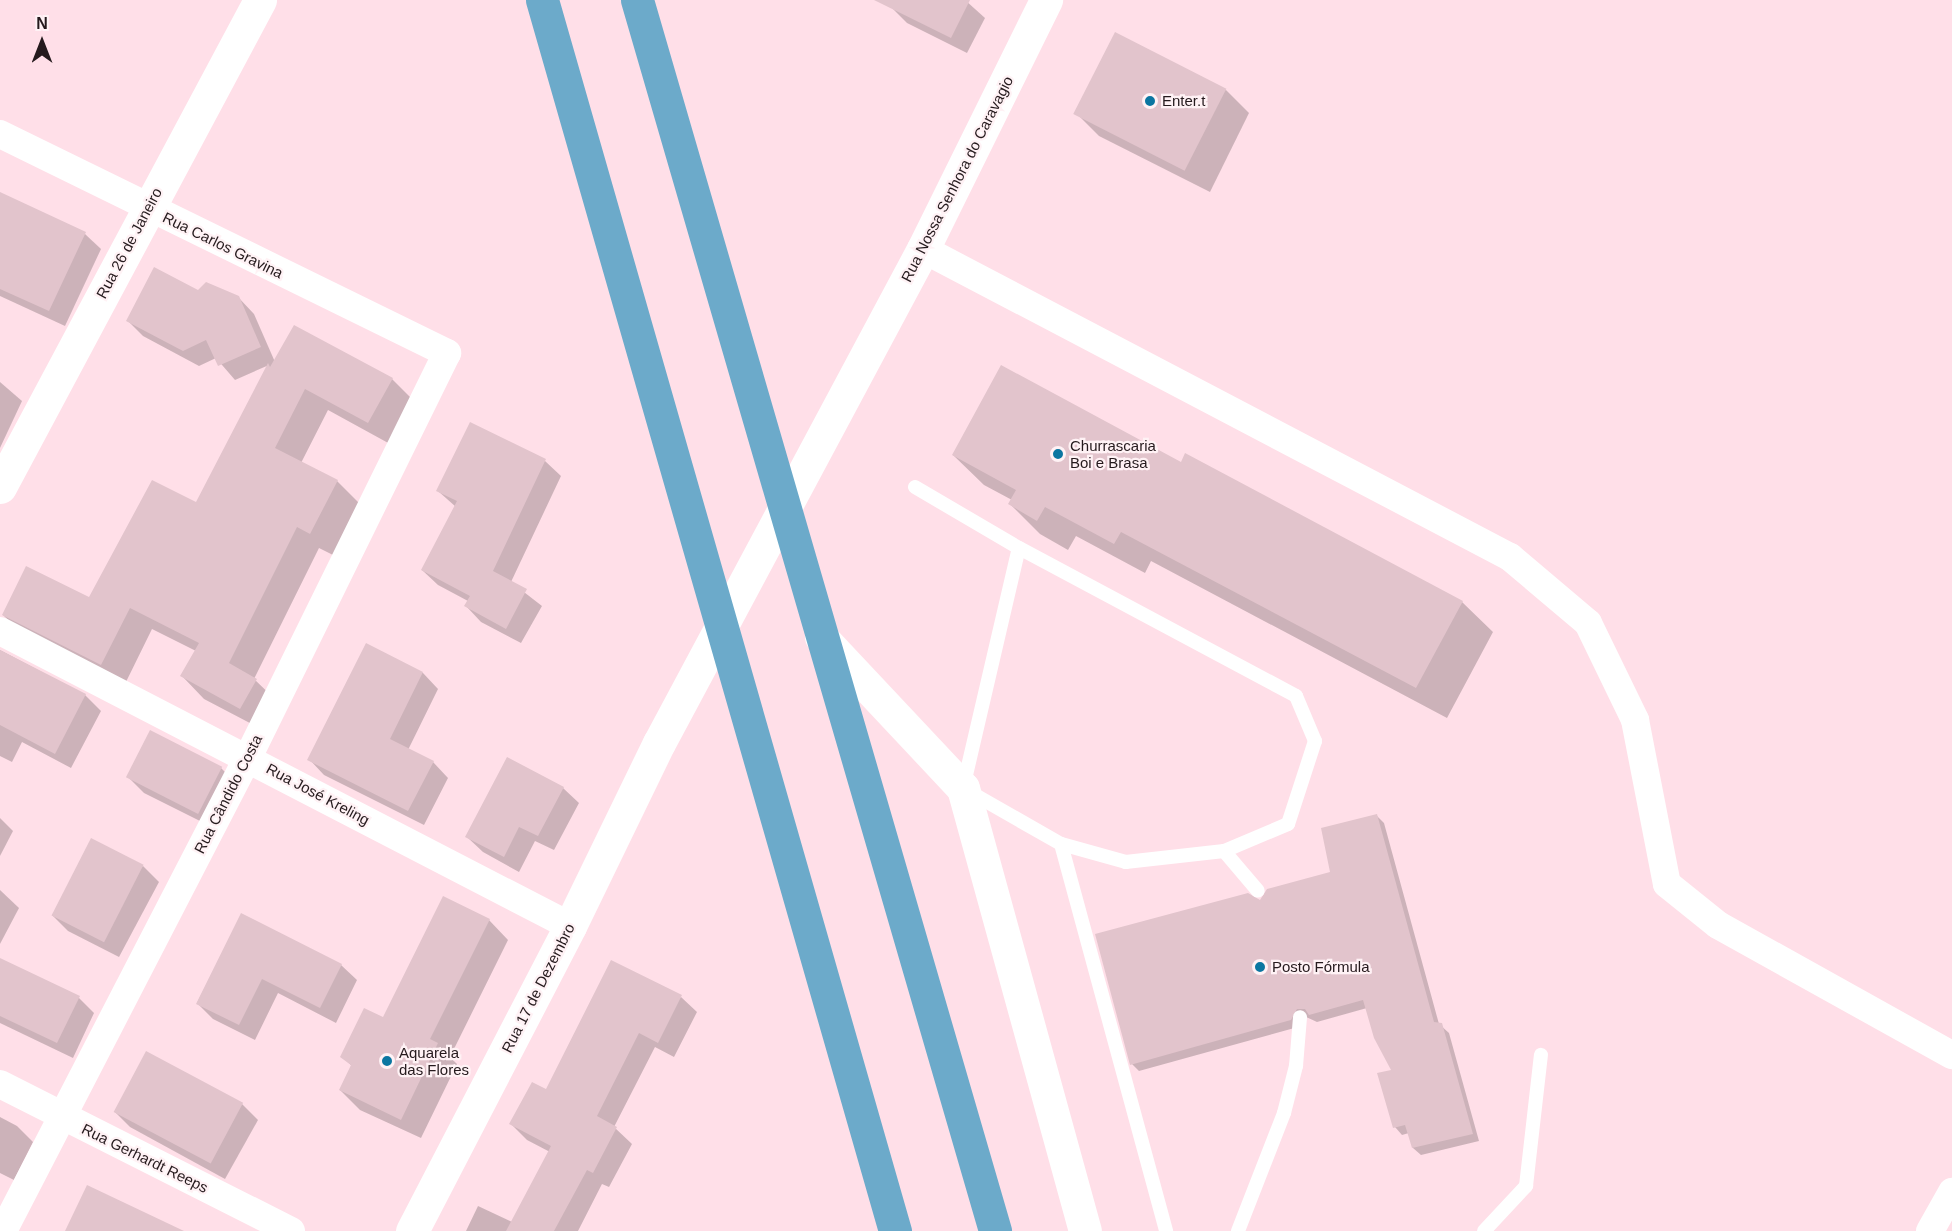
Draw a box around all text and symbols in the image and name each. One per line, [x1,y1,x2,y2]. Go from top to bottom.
north arrow [12,12,72,72]
text: N [36,15,48,32]
street label: Rua Nossa Senhora do Caravagio [897,73,1017,285]
place label: Enter.t [1162,92,1205,110]
marker: Enter.t [1143,94,1157,108]
street label: Rua 26 de Janeiro [92,185,166,301]
street label: Rua Carlos Gravina [160,208,286,282]
place label: Churrascaria Boi e Brasa [1070,436,1156,471]
marker: Churrascaria Boi e Brasa [1051,447,1065,461]
street label: Rua Cândido Costa [190,732,266,856]
street label: Rua José Kreling [263,759,373,829]
street label: Rua 17 de Dezembro [498,920,578,1056]
place label: Posto Fórmula [1272,958,1370,976]
marker: Posto Fórmula [1253,960,1267,974]
place label: Aquarela das Flores [399,1043,469,1078]
marker: Aquarela das Flores [380,1054,394,1068]
street label: Rua Gerhardt Reeps [79,1120,211,1196]

